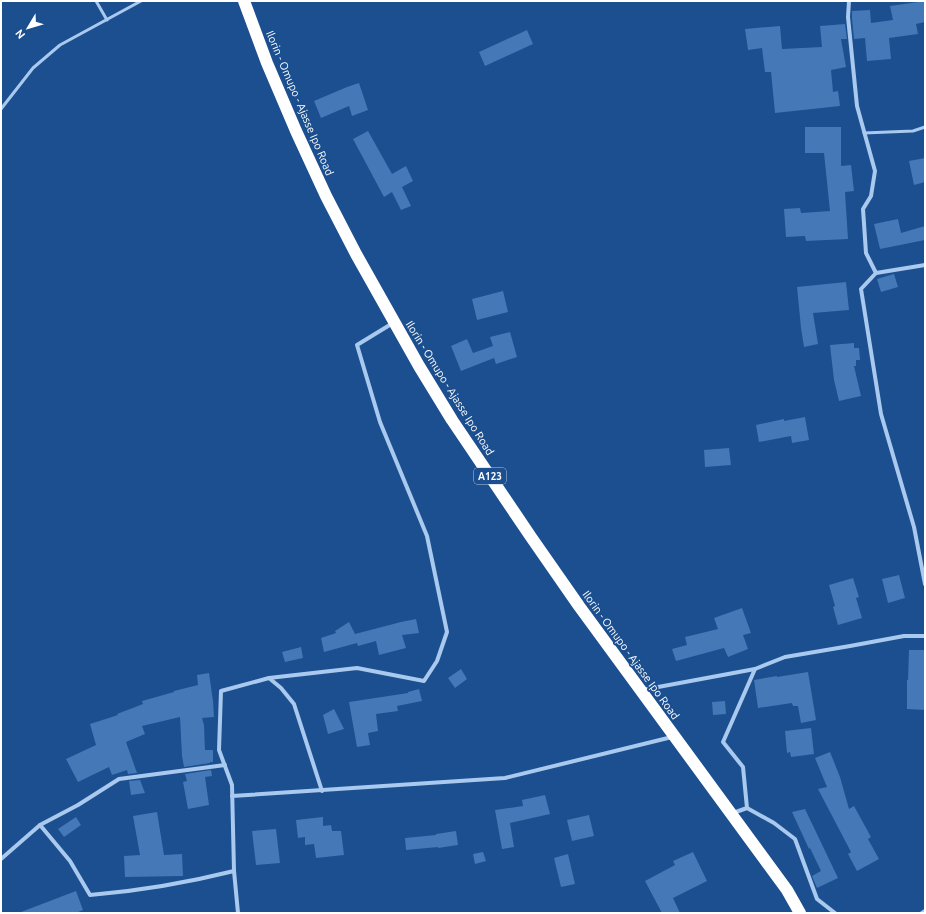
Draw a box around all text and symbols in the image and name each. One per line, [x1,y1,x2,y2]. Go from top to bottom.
north arrow [8,8,48,48]
text: N [13,27,27,41]
street label: Ilorin - Omupo - Ajasse Ipo Road [264,29,336,177]
street label: Ilorin - Omupo - Ajasse Ipo Road [404,319,496,457]
road number: A123 [474,468,506,484]
street label: Ilorin - Omupo - Ajasse Ipo Road [580,588,682,722]

